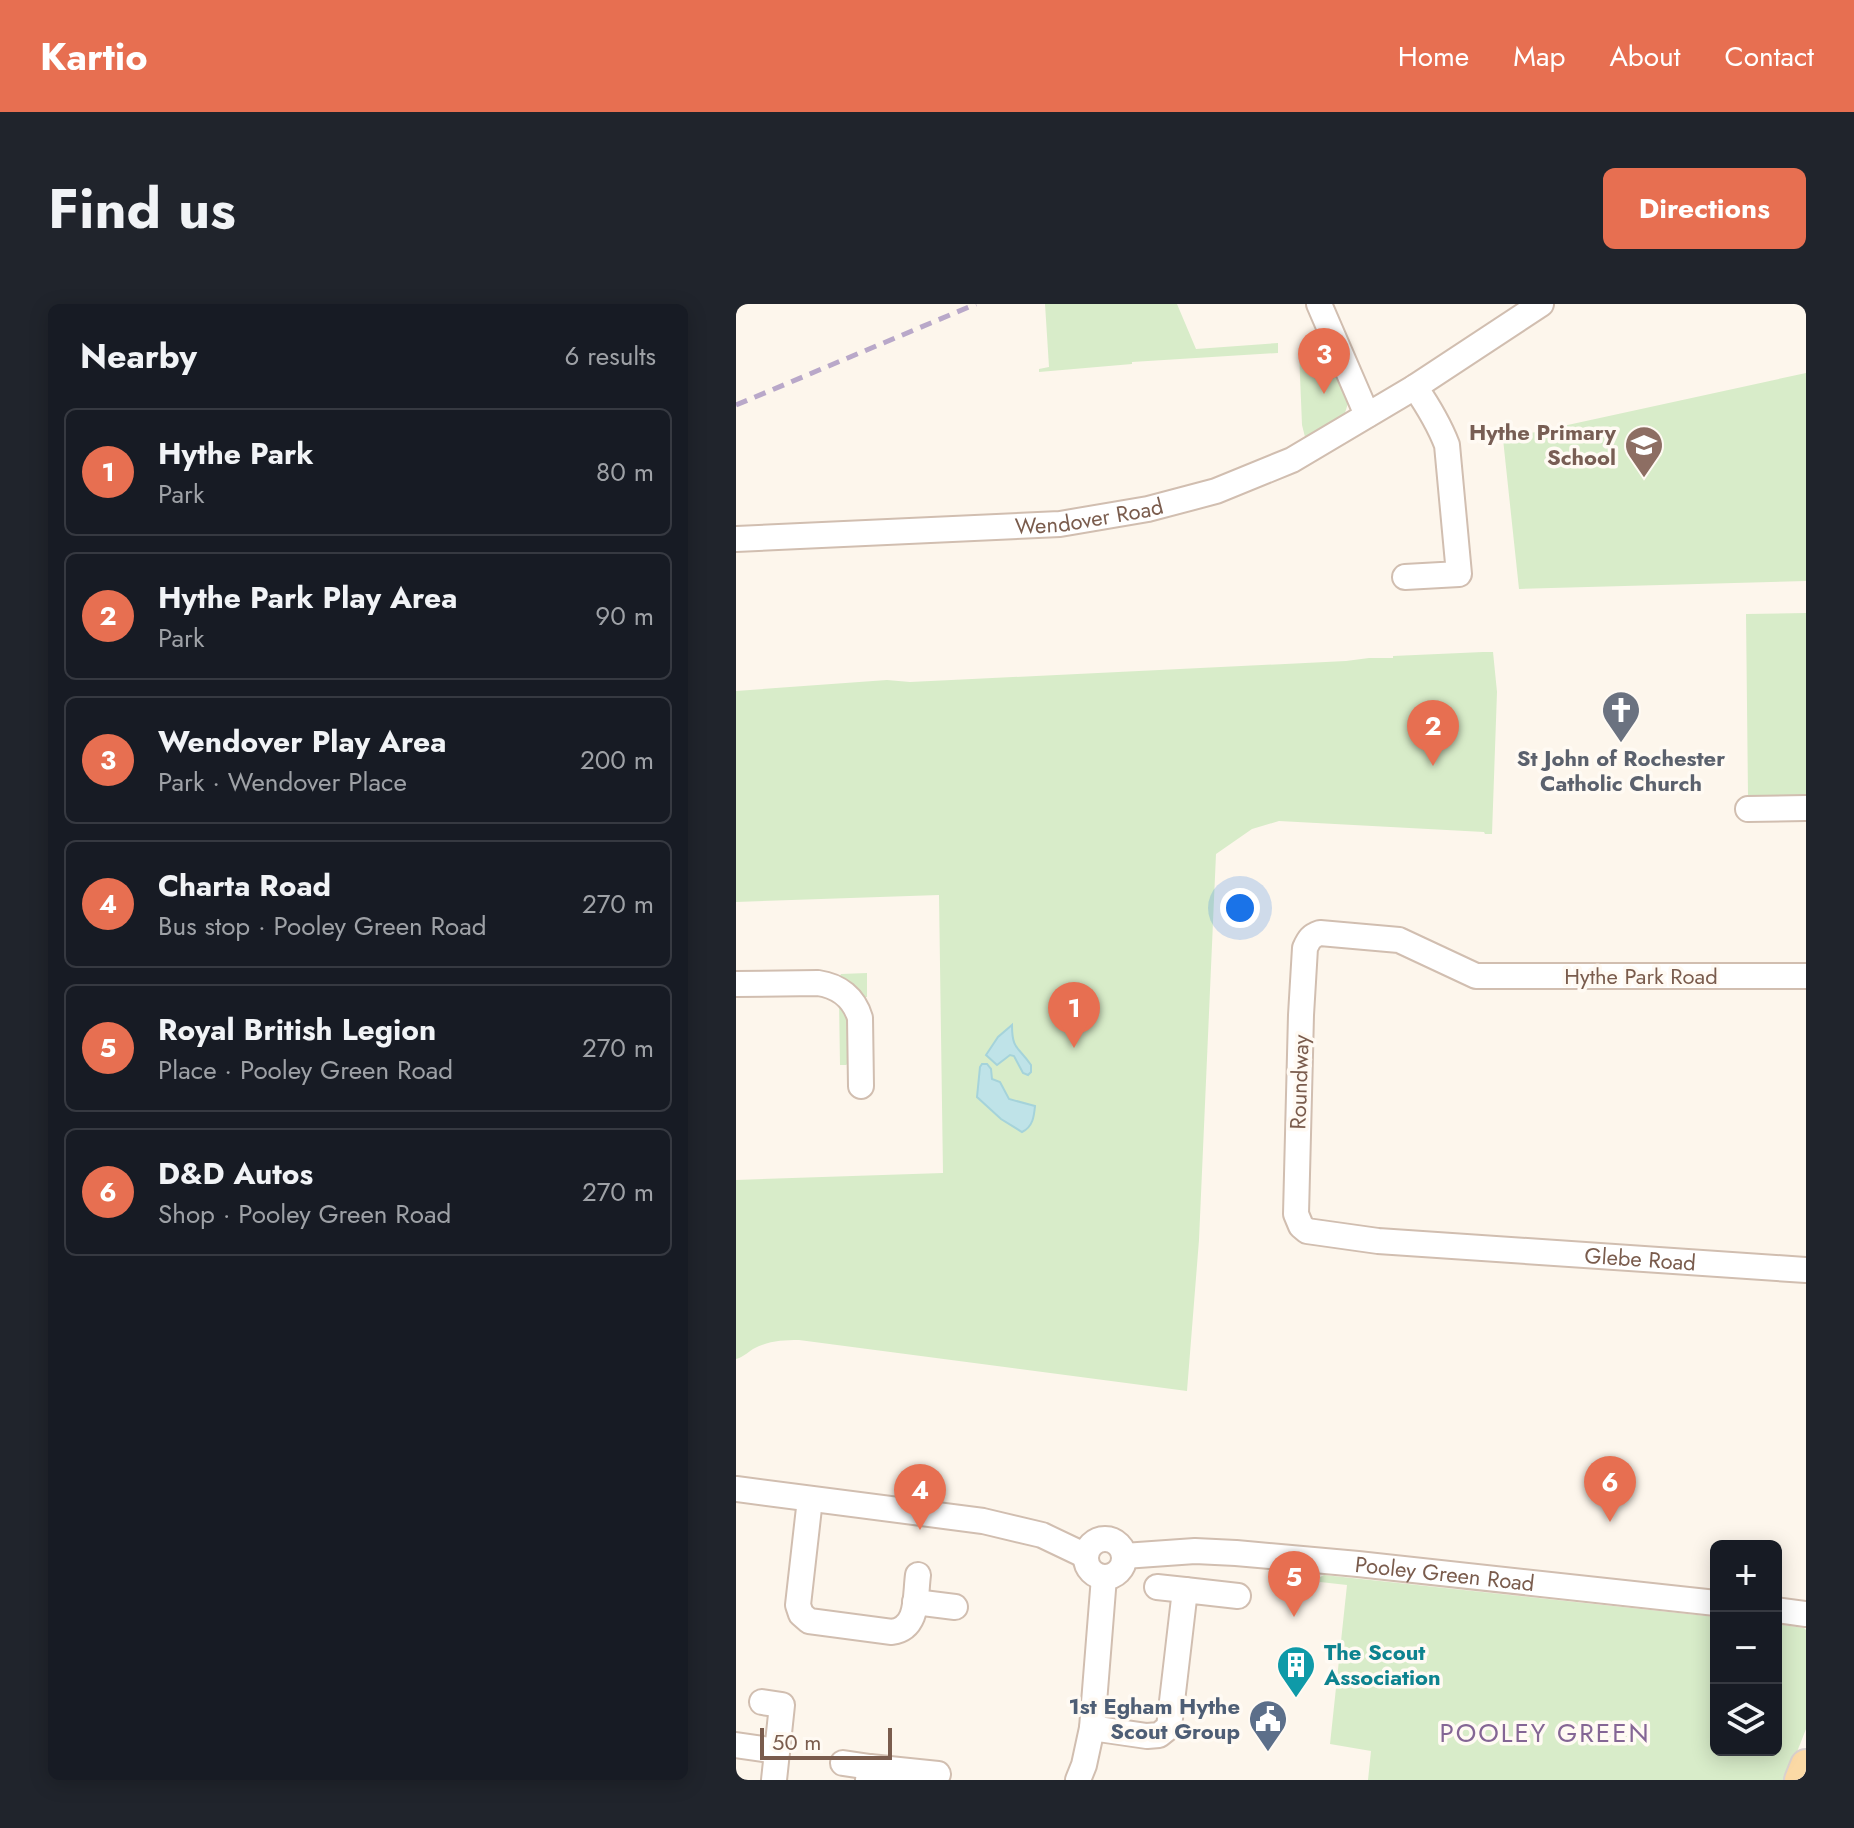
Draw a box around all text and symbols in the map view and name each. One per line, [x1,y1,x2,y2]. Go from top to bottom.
text: Kartio [40,29,148,84]
text: Home [1398,36,1469,77]
text: Map [1513,36,1565,77]
text: About [1609,36,1681,77]
text: Contact [1725,36,1814,77]
text: Find us [48,168,236,249]
button: Directions [1603,168,1806,249]
pin: 3 [1298,328,1350,394]
text: Nearby [80,332,197,381]
text: 6 results [564,337,656,375]
place label: Hythe Primary School [1469,416,1617,473]
school or university icon: Hythe Primary School [1623,424,1665,479]
text: Hythe Park [158,432,314,475]
text: 1 [101,453,115,491]
text: 80 m [596,453,654,491]
text: Park [158,475,204,513]
street label: Wendover Road [1014,490,1167,542]
text: Hythe Park Play Area [158,576,457,619]
text: 2 [99,597,117,635]
text: 90 m [595,597,654,635]
text: Park [158,619,204,657]
church icon: St John of Rochester Catholic Church [1600,689,1642,744]
pin: 2 [1407,700,1459,766]
text: Wendover Play Area [158,720,446,763]
text: 3 [100,741,116,779]
text: 200 m [580,741,654,779]
place label: St John of Rochester Catholic Church [1517,742,1725,799]
text: Park · Wendover Place [158,763,407,801]
text: Charta Road [158,864,331,907]
text: 4 [99,885,117,923]
text: 270 m [582,885,654,923]
your location [1220,888,1260,928]
text: Bus stop · Pooley Green Road [158,907,487,945]
street label: Hythe Park Road [1564,960,1718,992]
pin: 1 [1048,982,1100,1048]
text: Royal British Legion [158,1008,436,1051]
text: 5 [100,1029,116,1067]
text: 270 m [582,1029,654,1067]
street label: Roundway [1281,1034,1317,1130]
text: Place · Pooley Green Road [158,1051,453,1089]
text: D&D Autos [158,1152,313,1195]
text: 6 [99,1173,117,1211]
text: 270 m [582,1173,654,1211]
text: Shop · Pooley Green Road [158,1195,451,1233]
street label: Glebe Road [1584,1239,1697,1279]
pin: 6 [1584,1456,1636,1522]
pin: 4 [894,1464,946,1530]
map controls [1710,1540,1782,1756]
button: + [1710,1540,1782,1612]
street label: Pooley Green Road [1353,1548,1536,1599]
pin: 5 [1268,1551,1320,1617]
button: − [1710,1612,1782,1684]
place label: The Scout Association [1323,1636,1441,1693]
building icon: The Scout Association [1275,1644,1317,1699]
button: layers [1710,1684,1782,1756]
place label: 1st Egham Hythe Scout Group [1069,1690,1240,1747]
public building icon: 1st Egham Hythe Scout Group [1247,1698,1289,1753]
district label: POOLEY GREEN [1439,1714,1651,1752]
scale bar [760,1724,892,1760]
text: 50 m [772,1726,821,1758]

